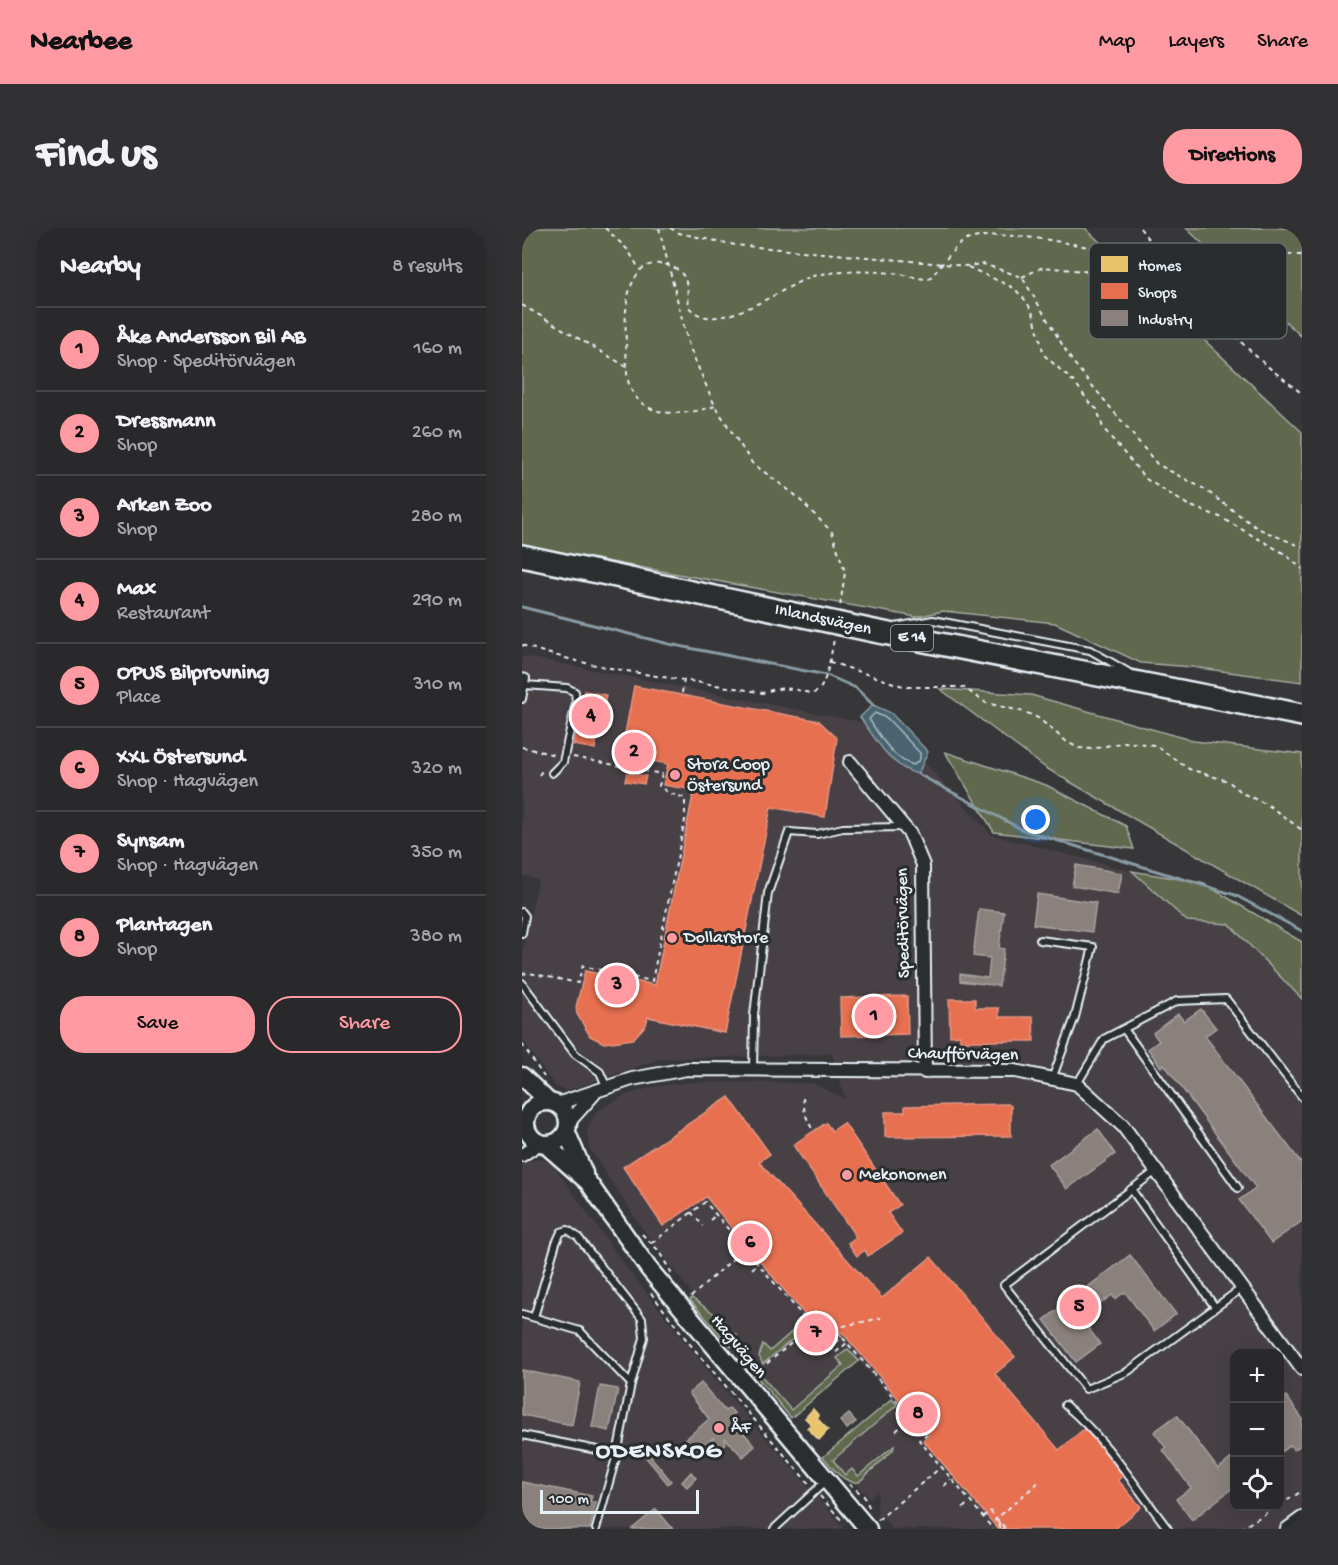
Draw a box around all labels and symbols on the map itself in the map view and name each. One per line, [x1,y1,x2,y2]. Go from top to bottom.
legend [1089,243,1287,339]
text: Homes [1138,258,1182,277]
text: Shops [1138,285,1177,304]
text: Industry [1138,312,1192,331]
street label: Inlandsvägen [773,599,874,641]
road number: E 14 [891,625,933,651]
pin: 4 [572,694,610,738]
pin: 2 [614,730,654,774]
place label: Stora Coop Östersund [687,755,770,797]
marker: Stora Coop Östersund [668,768,682,782]
your location [1021,805,1050,834]
street label: Speditörvägen [893,867,915,978]
place label: Dollarstore [683,928,769,949]
marker: Dollarstore [665,931,679,945]
pin: 3 [598,962,637,1008]
pin: 1 [854,994,894,1038]
street label: Chaufförvägen [908,1044,1019,1066]
place label: Mekonomen [859,1165,947,1186]
marker: Mekonomen [840,1168,854,1182]
pin: 6 [730,1220,770,1266]
pin: 5 [1060,1284,1098,1330]
pin: 7 [796,1310,836,1356]
street label: Hagvägen [705,1311,771,1383]
pin: 8 [898,1392,938,1436]
place label: ÅF [731,1416,752,1439]
marker: ÅF [712,1421,726,1435]
district label: ODENSKOG [596,1438,723,1467]
scale bar [540,1487,699,1514]

